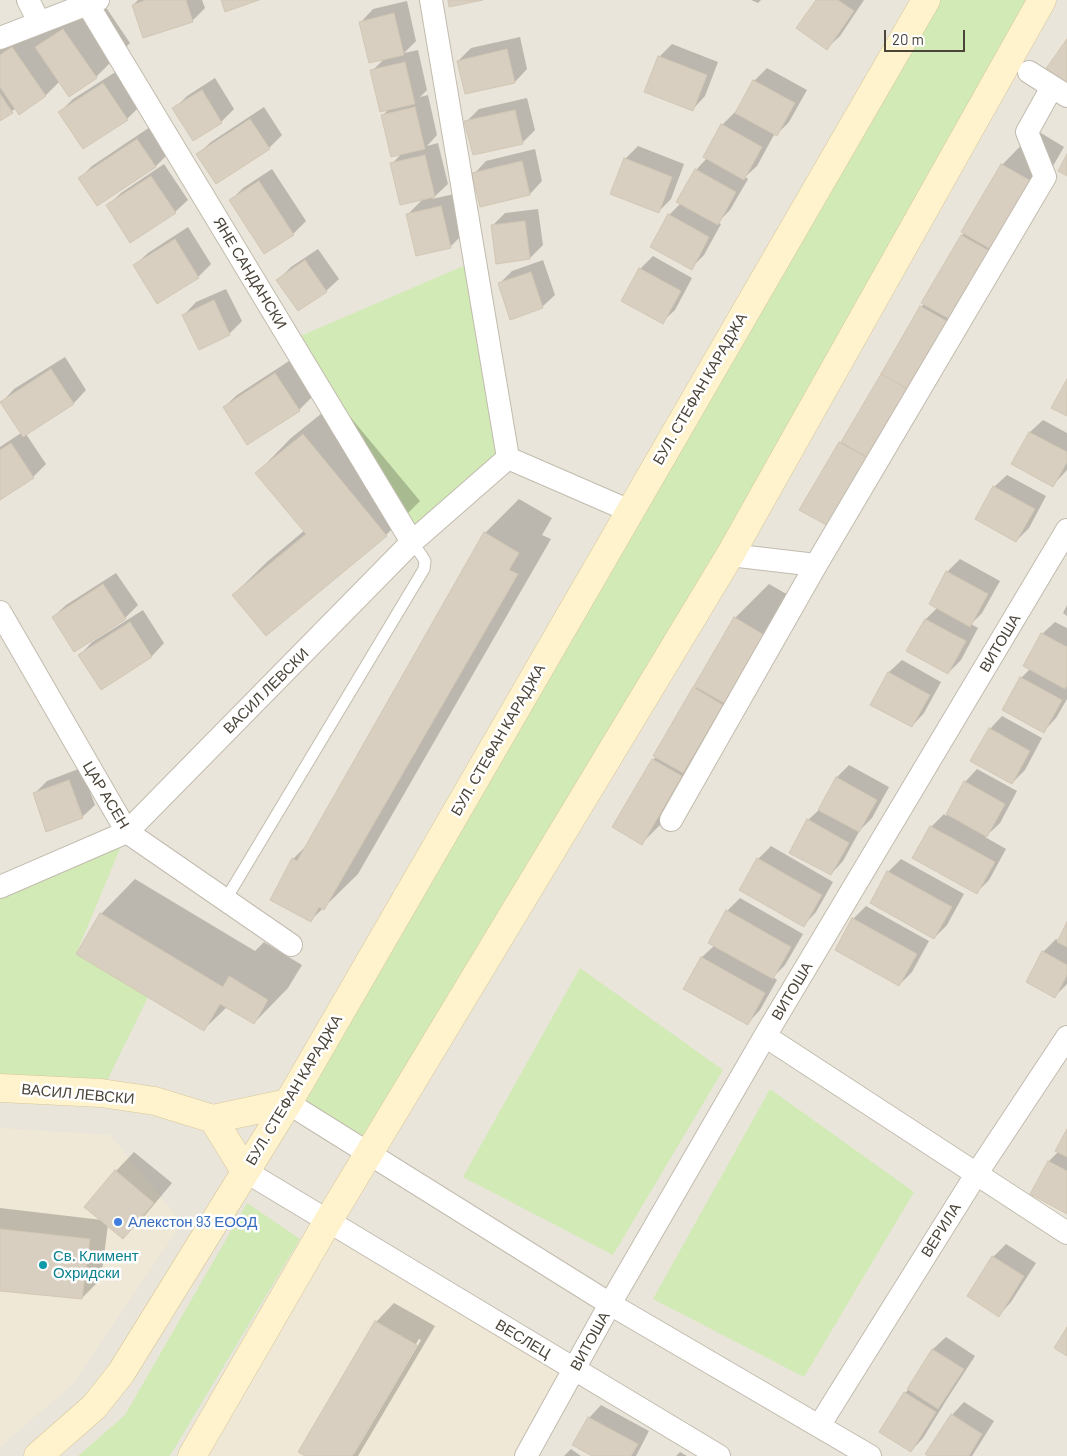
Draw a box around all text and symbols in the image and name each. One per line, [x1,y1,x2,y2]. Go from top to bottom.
scale bar [887,20,968,52]
text: 20 m [892,30,924,48]
street label: ЯНЕ САНДАНСКИ [209,214,291,332]
street label: БУЛ. СТЕФАН КАРАДЖА [649,310,751,468]
street label: ВИТОША [976,611,1024,675]
street label: ВАСИЛ ЛЕВСКИ [220,645,312,737]
street label: БУЛ. СТЕФАН КАРАДЖА [447,661,549,819]
street label: ЦАР АСЕН [79,758,133,832]
street label: ВИТОША [768,959,816,1023]
street label: БУЛ. СТЕФАН КАРАДЖА [242,1012,346,1168]
street label: ВАСИЛ ЛЕВСКИ [21,1080,135,1108]
street label: ВЕРИЛА [917,1200,965,1260]
place label: Алекстон 93 ЕООД [128,1213,257,1231]
marker: Алекстон 93 ЕООД [112,1216,124,1228]
place label: Св. Климент Охридски [53,1247,139,1282]
marker: Св. Климент Охридски [37,1259,49,1271]
street label: ВИТОША [566,1308,614,1374]
street label: ВЕСЛЕЦ [492,1316,554,1362]

